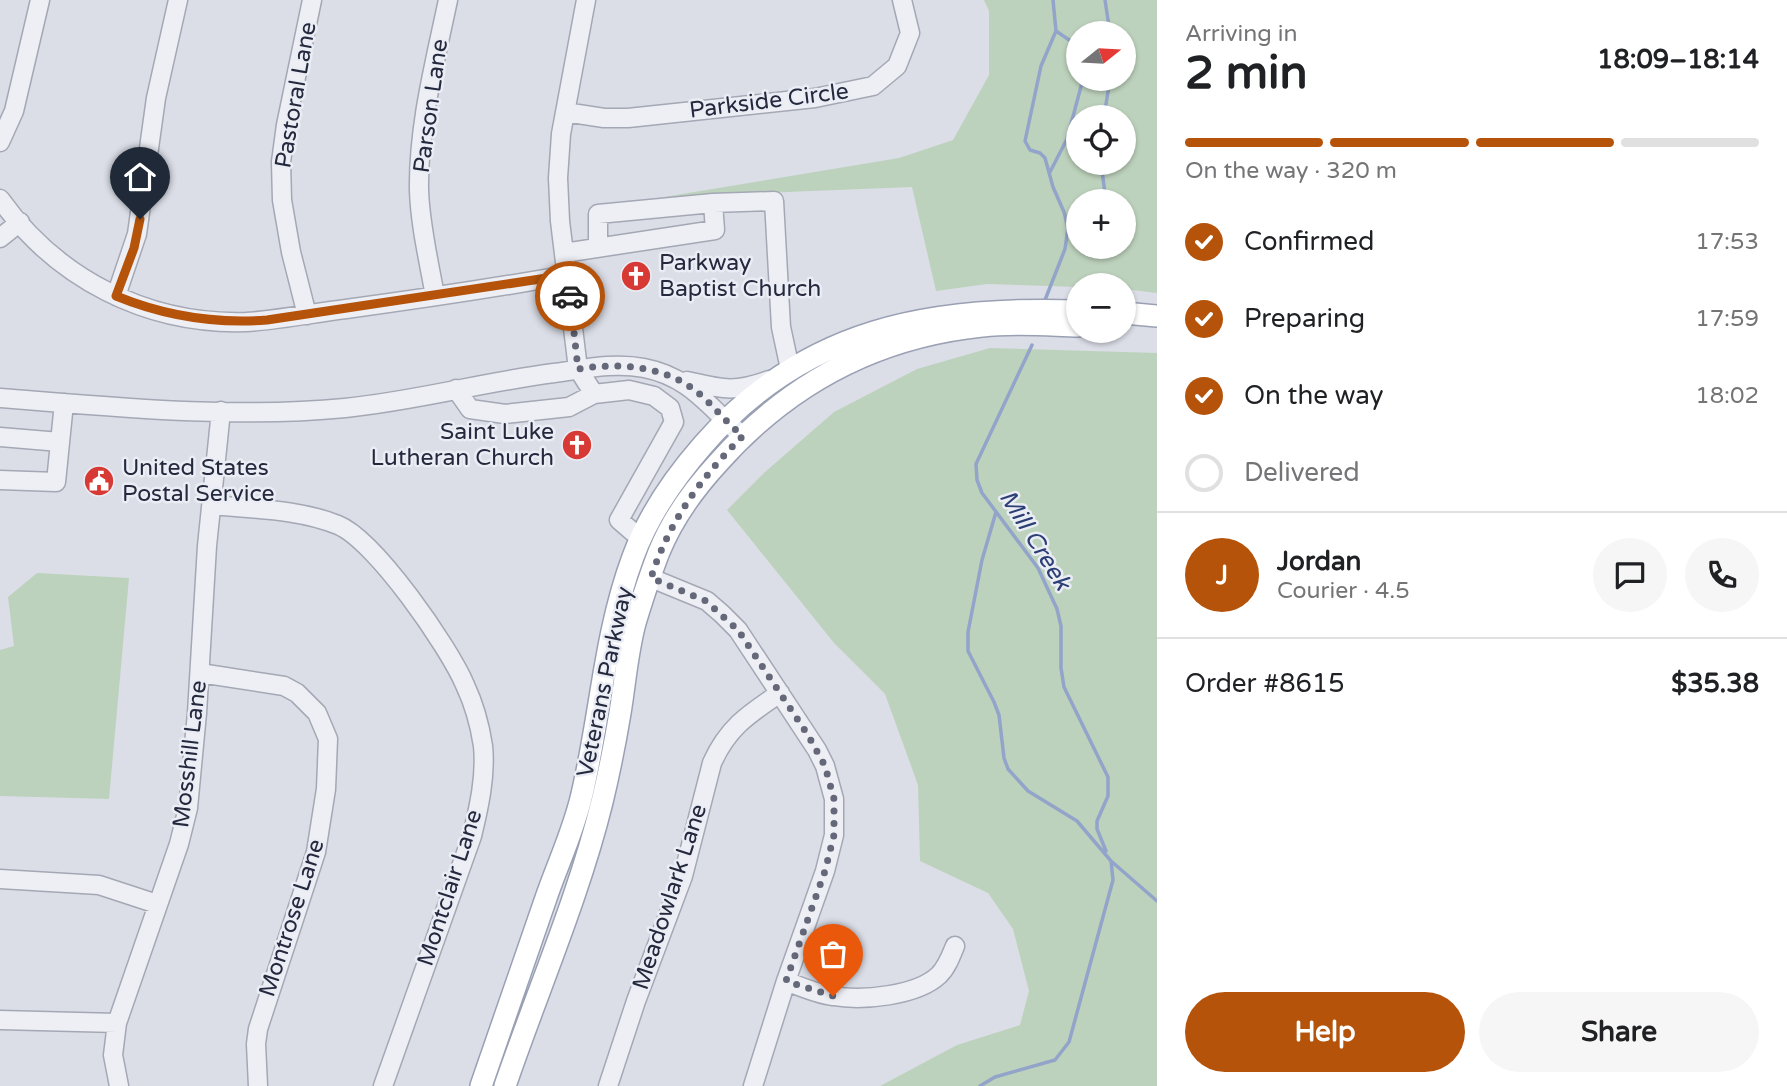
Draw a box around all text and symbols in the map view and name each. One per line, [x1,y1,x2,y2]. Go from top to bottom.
street label: Pastoral Lane [269,20,323,170]
text: Arriving in [1185,20,1298,48]
north arrow [1066,21,1136,91]
map controls [1066,21,1136,343]
street label: Parson Lane [408,37,454,175]
text: 18:09–18:14 [1597,44,1759,75]
text: 2 min [1185,46,1308,101]
street label: Parkside Circle [688,77,850,125]
button: locate [1066,105,1136,175]
pin [110,147,170,219]
text: On the way · 320 m [1185,157,1397,185]
icon: home [121,158,159,196]
button: + [1066,189,1136,259]
icon: check [1185,223,1223,261]
text: Confirmed [1244,226,1374,257]
text: 17:53 [1695,228,1759,256]
place label: Parkway Baptist Church [659,249,821,303]
church icon: Parkway Baptist Church [619,259,653,293]
courier [535,261,605,331]
button: − [1066,273,1136,343]
icon: car [551,277,589,315]
icon: check [1185,300,1223,338]
text: Preparing [1244,303,1365,334]
text: 17:59 [1695,305,1759,333]
icon: check [1185,377,1223,415]
text: On the way [1244,380,1384,411]
text: 18:02 [1695,382,1759,410]
place label: Saint Luke Lutheran Church [371,418,554,472]
church icon: Saint Luke Lutheran Church [560,428,594,462]
place label: United States Postal Service [122,454,275,508]
text: Delivered [1244,457,1360,488]
public building icon: United States Postal Service [82,464,116,498]
water label: Mill Creek [993,485,1078,597]
button: chat [1593,538,1667,612]
button: phone [1685,538,1759,612]
text: Jordan [1277,546,1361,577]
text: J [1216,560,1228,591]
text: Courier · 4.5 [1277,577,1410,605]
street label: Veterans Parkway [571,584,639,780]
text: Order #8615 [1185,668,1345,699]
text: $35.38 [1671,668,1759,699]
street label: Mosshill Lane [167,679,213,829]
street label: Meadowlark Lane [627,801,713,993]
street label: Montclair Lane [412,806,488,970]
street label: Montrose Lane [253,836,331,1000]
pin [803,924,863,996]
icon: bag [814,935,852,973]
button: Help [1185,992,1465,1072]
button: Share [1479,992,1759,1072]

